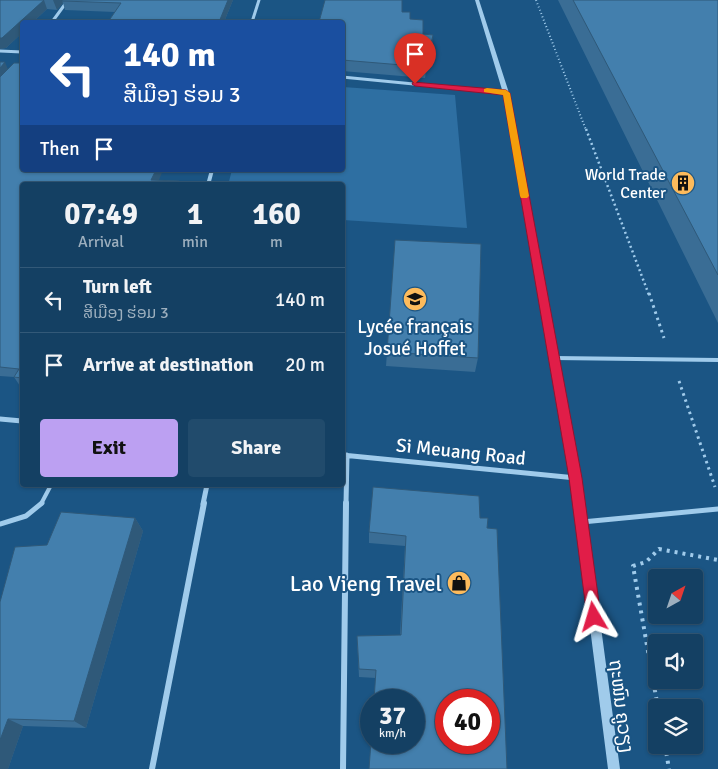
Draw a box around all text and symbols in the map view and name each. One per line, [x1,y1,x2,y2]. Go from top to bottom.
text: 140 m [123,33,216,76]
pin [394,33,436,84]
icon: left [40,40,105,105]
icon: arrive [401,40,429,68]
text: ສີເມືອງ ຮ່ອມ 3 [123,81,241,108]
icon: arrive [90,135,118,163]
text: Then [40,137,80,161]
place label: World Trade Center [585,165,666,203]
building icon: World Trade Center [670,170,696,196]
text: 07:49 [64,196,138,233]
text: 1 [187,196,203,233]
text: 160 [252,196,301,233]
text: Arrival [78,232,124,252]
text: min [182,232,208,252]
text: m [270,232,283,252]
text: Turn left [83,275,152,299]
icon: left [40,286,68,314]
school or university icon: Lycée français Josué Hoffet [402,286,428,312]
text: 140 m [275,288,325,312]
text: ສີເມືອງ ຮ່ອມ 3 [83,303,169,323]
place label: Lycée français Josué Hoffet [357,315,473,361]
icon: arrive [40,351,68,379]
text: Arrive at destination [83,353,254,377]
text: 20 m [285,353,325,377]
button: Exit [40,419,178,477]
button: Share [188,419,325,477]
street label: Si Meuang Road [395,433,527,471]
north arrow [648,569,702,624]
map controls [648,569,703,754]
place label: Lao Vieng Travel [290,570,442,597]
shop icon: Lao Vieng Travel [446,570,472,596]
position arrow [567,590,619,642]
button: sound [648,634,703,689]
street label: ຖະໜົນ ຄູວຽງ [603,658,639,754]
speed limit sign: 40 [435,689,500,754]
button: layers [648,699,703,754]
text: 37 [379,700,406,731]
text: km/h [379,726,406,741]

